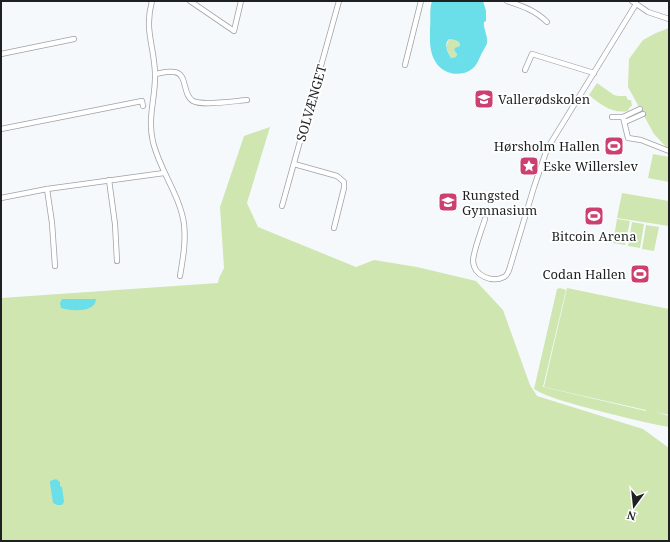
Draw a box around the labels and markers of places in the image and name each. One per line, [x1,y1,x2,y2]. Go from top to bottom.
school or university icon: Vallerødskolen [473,88,495,110]
place label: Vallerødskolen [498,90,591,108]
sports icon: Hørsholm Hallen [603,135,625,157]
place label: Hørsholm Hallen [494,137,601,155]
place icon: Eske Willerslev [518,155,540,177]
place label: Eske Willerslev [543,157,638,175]
place label: Rungsted Gymnasium [462,186,537,219]
school or university icon: Rungsted Gymnasium [437,191,459,213]
sports icon: Bitcoin Arena [583,205,605,227]
place label: Bitcoin Arena [551,227,637,245]
sports icon: Codan Hallen [629,263,651,285]
place label: Codan Hallen [542,265,627,283]

